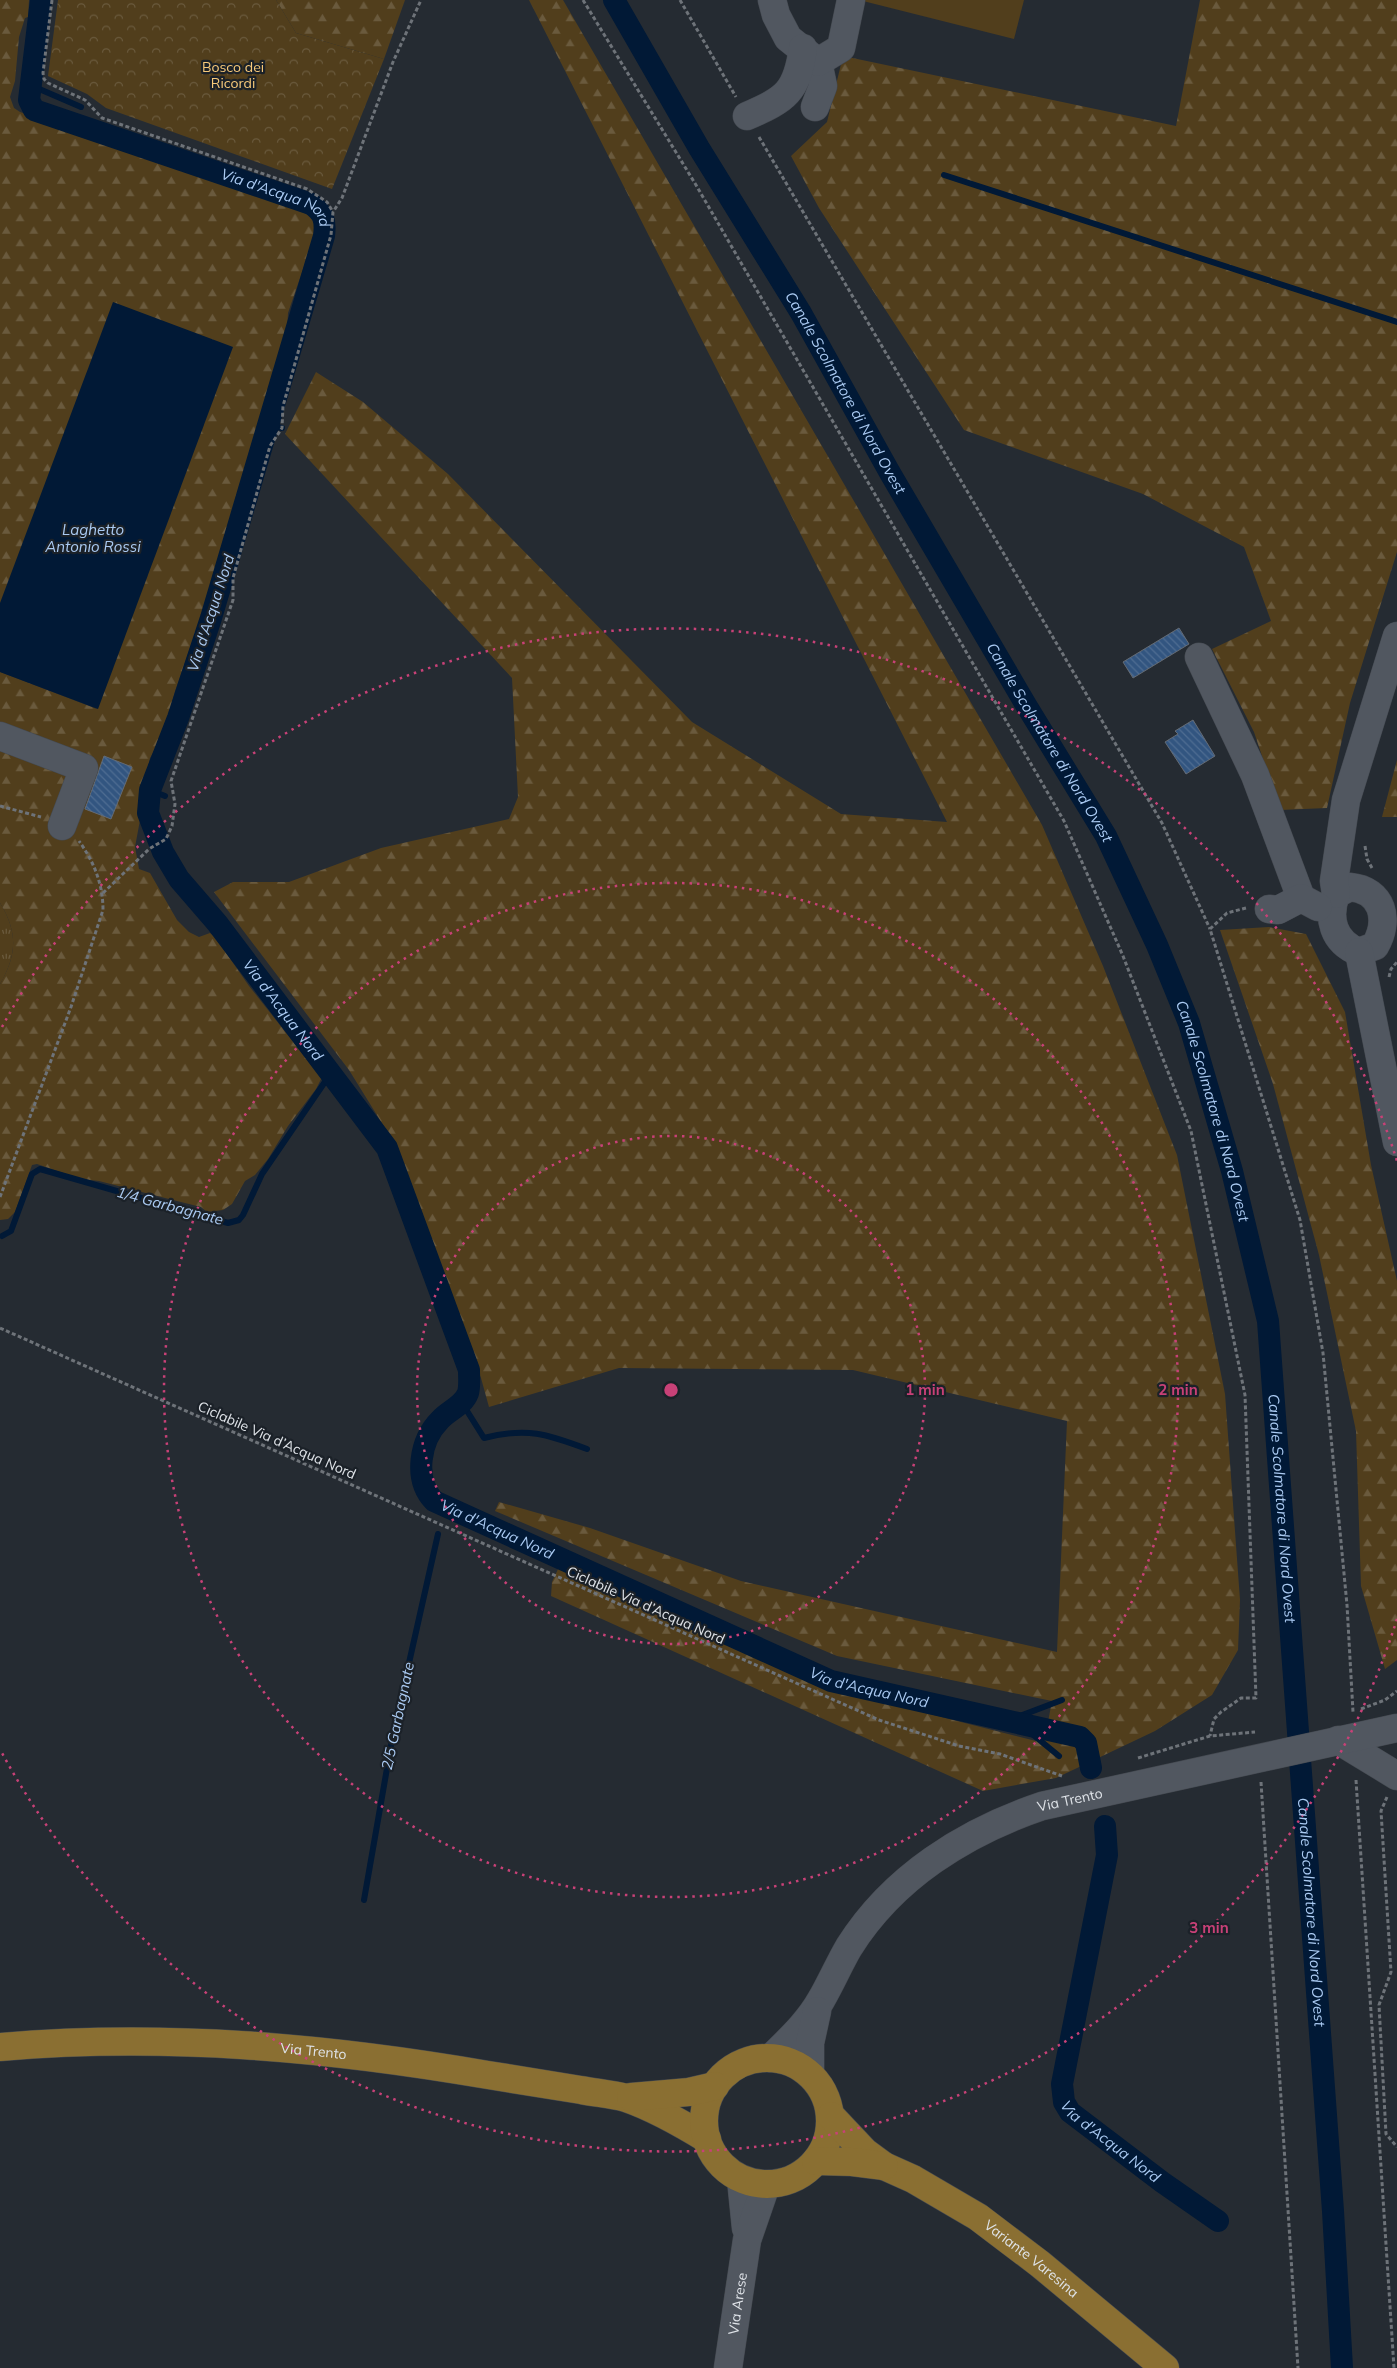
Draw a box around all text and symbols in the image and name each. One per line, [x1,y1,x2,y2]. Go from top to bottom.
park label: Bosco dei Ricordi [202,58,264,92]
water label: Via d'Acqua Nord [219,164,335,228]
water label: Canale Scolmatore di Nord Ovest [781,288,911,498]
water label: Laghetto Antonio Rossi [44,520,141,556]
water label: Via d'Acqua Nord [183,552,238,674]
water label: Canale Scolmatore di Nord Ovest [983,639,1118,846]
water label: Via d'Acqua Nord [239,955,328,1064]
water label: Canale Scolmatore di Nord Ovest [1172,997,1254,1224]
water label: 1/4 Garbagnate [115,1182,226,1229]
text: 1 min [905,1380,945,1399]
text: 2 min [1158,1380,1198,1399]
centre of rings [662,1381,680,1399]
water label: Canale Scolmatore di Nord Ovest [1264,1393,1300,1624]
street label: Ciclabile Via d’Acqua Nord [195,1397,359,1483]
water label: Via d'Acqua Nord [438,1495,557,1563]
street label: Ciclabile Via d’Acqua Nord [564,1562,728,1648]
water label: 2/5 Garbagnate [377,1660,418,1772]
water label: Via d'Acqua Nord [806,1662,930,1712]
street label: Via Trento [1036,1784,1104,1816]
water label: Canale Scolmatore di Nord Ovest [1294,1797,1330,2028]
text: 3 min [1189,1918,1229,1937]
street label: Via Trento [280,2039,347,2063]
water label: Via d'Acqua Nord [1056,2097,1164,2186]
street label: Variante Varesina [981,2216,1082,2301]
street label: Via Arese [724,2271,751,2336]

